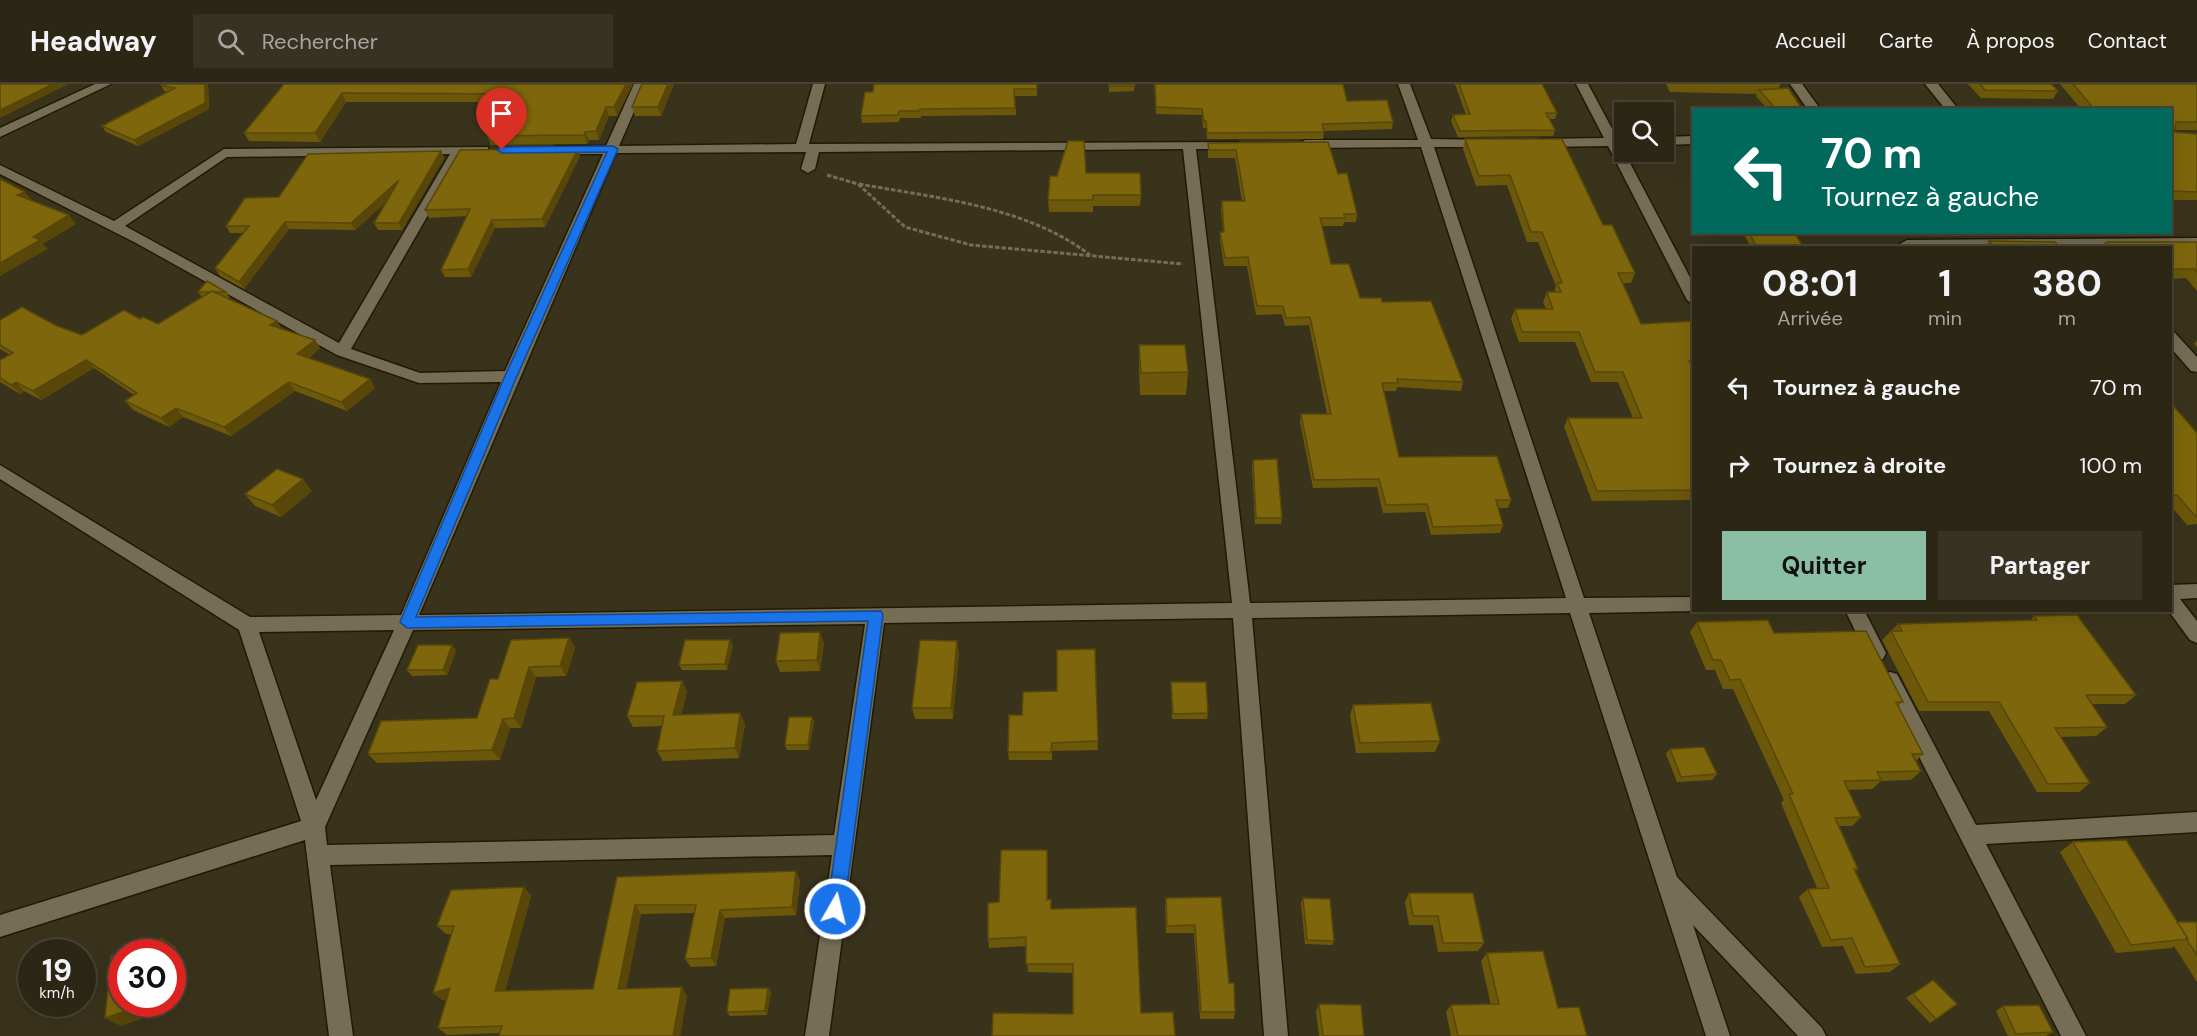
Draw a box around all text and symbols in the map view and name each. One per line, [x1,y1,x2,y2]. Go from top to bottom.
search box [193,14,613,68]
text: Headway [30,23,157,60]
icon: search [214,25,247,58]
text: Rechercher [262,27,378,56]
text: Accueil [1775,27,1846,55]
text: Carte [1879,27,1933,55]
text: À propos [1966,27,2055,55]
text: Contact [2088,27,2167,55]
pin [476,88,527,150]
icon: arrive [485,97,518,130]
map controls [1614,102,1674,162]
button: search [1614,102,1674,162]
text: 70 m [1821,126,1922,181]
icon: left [1722,132,1800,210]
text: Tournez à gauche [1821,179,2039,214]
text: 08:01 [1762,260,1858,307]
text: 1 [1938,260,1952,307]
text: 380 [2032,260,2102,307]
text: Arrivée [1777,305,1843,331]
text: min [1928,305,1962,331]
text: m [2058,305,2076,331]
icon: left [1722,371,1755,404]
text: Tournez à gauche [1773,373,1961,402]
text: 70 m [2090,373,2142,402]
icon: right [1722,449,1755,482]
text: Tournez à droite [1773,451,1946,480]
text: 100 m [2080,451,2142,480]
button: Quitter [1722,531,1926,600]
button: Partager [1938,531,2142,600]
position arrow [803,877,867,941]
speed limit sign: 30 [108,939,186,1017]
text: 19 [42,951,72,990]
text: km/h [39,983,75,1003]

